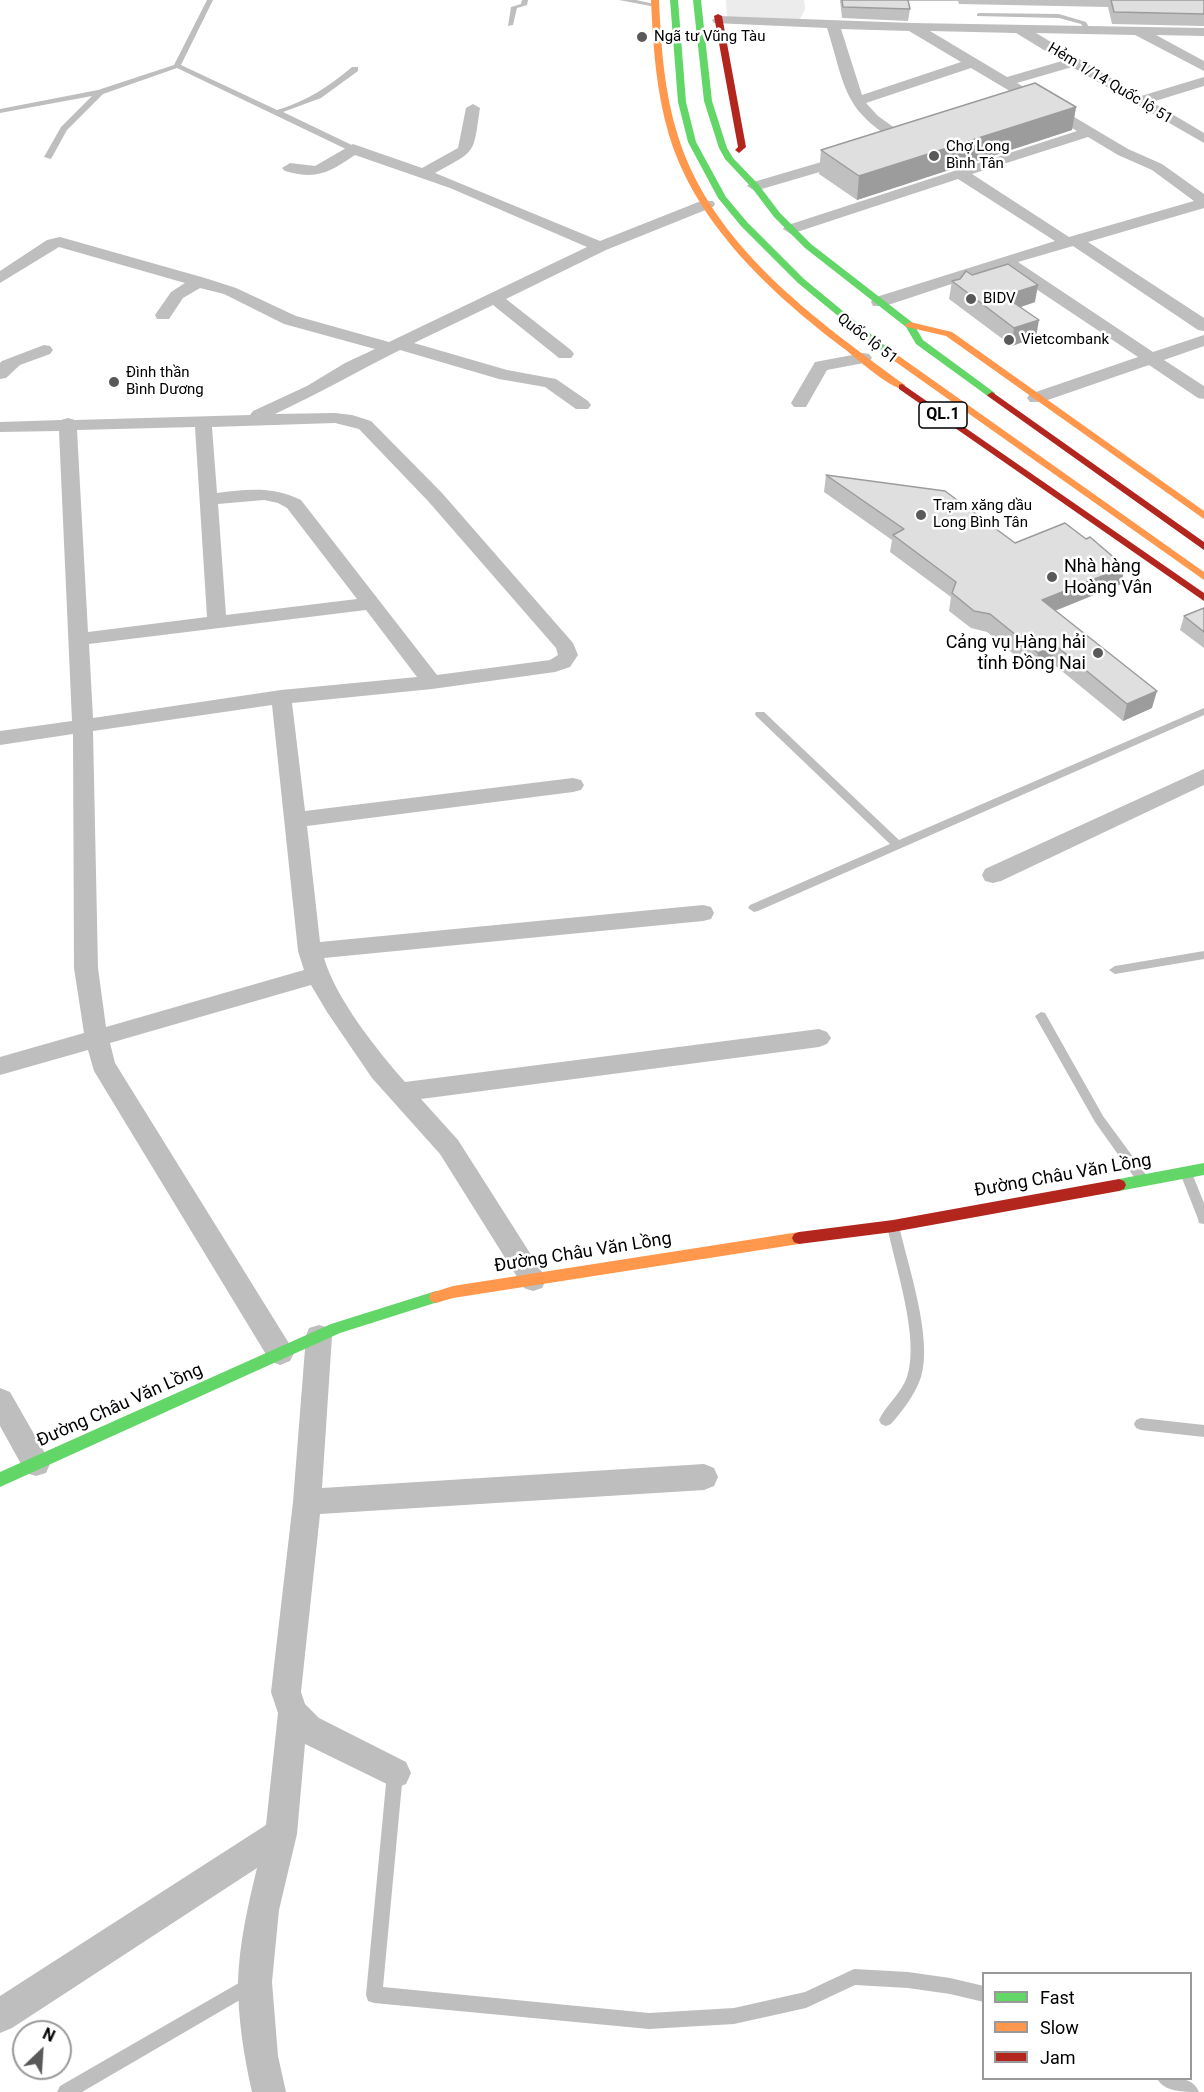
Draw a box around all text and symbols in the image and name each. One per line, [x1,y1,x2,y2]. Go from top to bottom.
place label: Ngã tư Vũng Tàu [654,28,766,46]
marker: Ngã tư Vũng Tàu [635,30,649,44]
street label: Hẻm 1/14 Quốc lộ 51 [1044,40,1176,128]
place label: Chợ Long Bình Tân [946,138,1010,173]
marker: Chợ Long Bình Tân [927,149,941,163]
place label: BIDV [983,290,1016,308]
marker: BIDV [964,292,978,306]
street label: Quốc lộ 51 [833,310,901,368]
place label: Vietcombank [1021,331,1109,349]
marker: Vietcombank [1002,333,1016,347]
place label: Đình thần Bình Dương [126,364,204,399]
marker: Đình thần Bình Dương [107,375,121,389]
road number: QL.1 [919,402,967,428]
place label: Trạm xăng dầu Long Bình Tân [933,497,1032,532]
marker: Trạm xăng dầu Long Bình Tân [914,508,928,522]
place label: Nhà hàng Hoàng Vân [1064,556,1152,598]
marker: Nhà hàng Hoàng Vân [1045,570,1059,584]
place label: Cảng vụ Hàng hải tỉnh Đồng Nai [946,632,1086,674]
marker: Cảng vụ Hàng hải tỉnh Đồng Nai [1091,646,1105,660]
street label: Đường Châu Văn Lồng [973,1150,1153,1202]
street label: Đường Châu Văn Lồng [493,1228,673,1278]
street label: Đường Châu Văn Lồng [34,1360,206,1452]
legend [982,1972,1192,2080]
text: Fast [1040,1987,1075,2008]
text: Slow [1040,2017,1079,2038]
north arrow [12,2020,72,2080]
text: N [40,2024,58,2046]
text: Jam [1040,2047,1076,2068]

